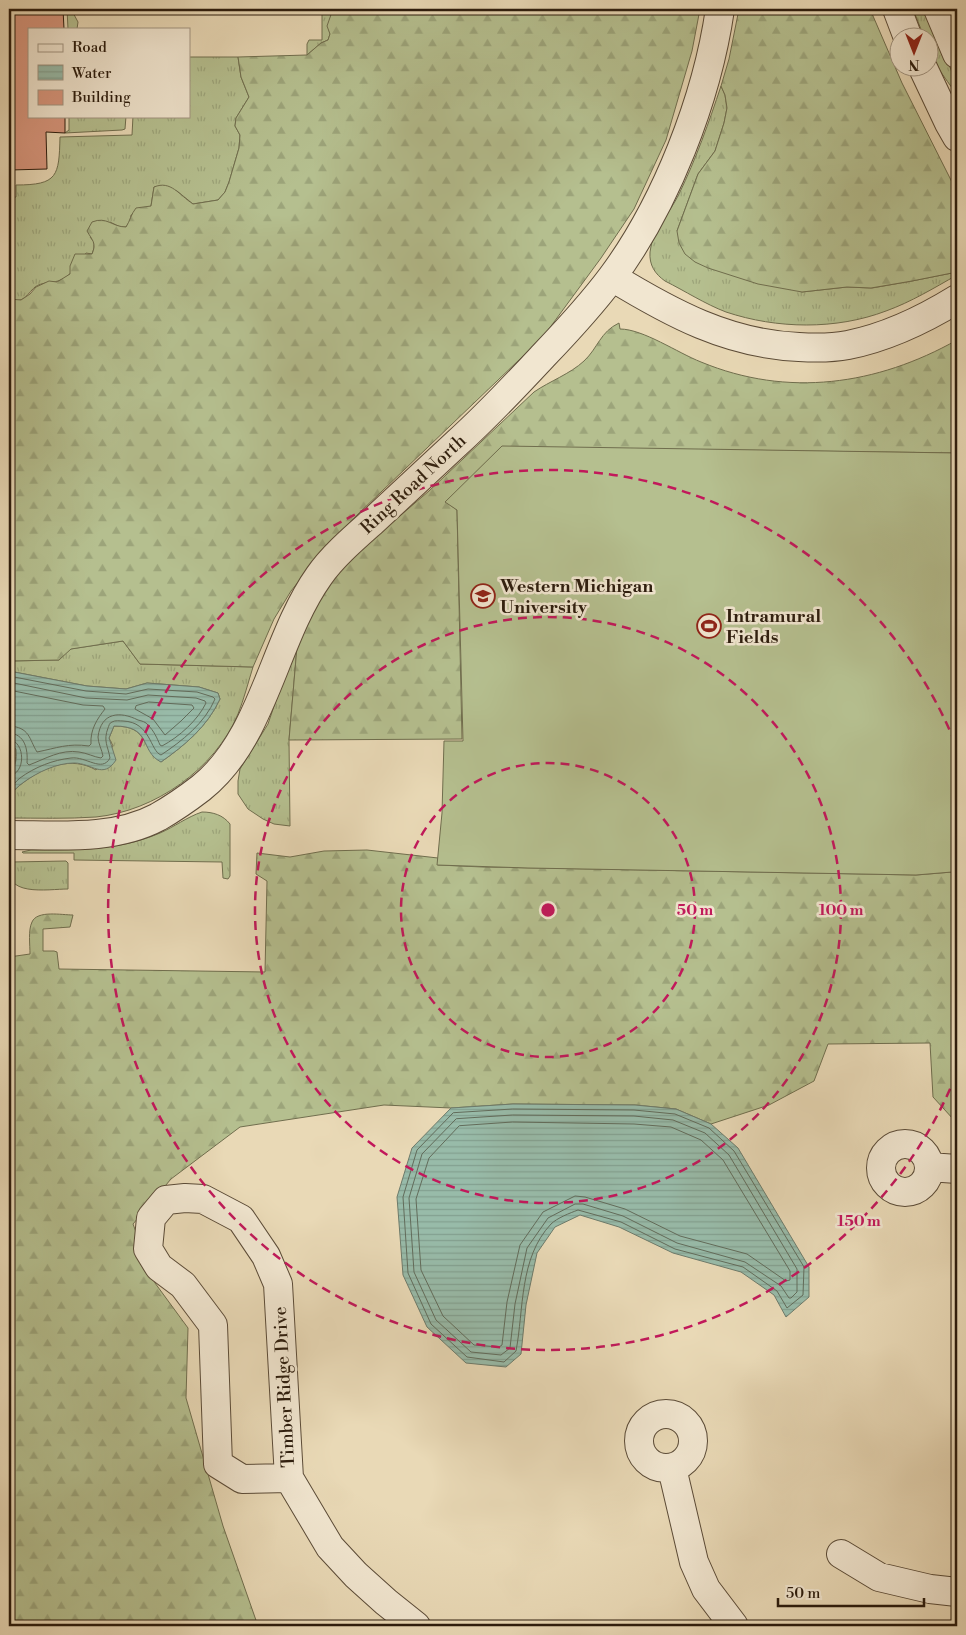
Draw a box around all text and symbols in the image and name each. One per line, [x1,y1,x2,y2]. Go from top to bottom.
legend [28,28,190,118]
north arrow [888,28,938,78]
text: Road [72,38,107,57]
text: N [908,55,920,73]
text: Water [71,64,112,83]
text: Building [71,88,131,107]
street label: Ring Road North [356,429,471,539]
place label: Western Michigan University [499,575,653,619]
school or university icon: Western Michigan University [470,583,496,609]
place label: Intramural Fields [726,605,821,649]
sports icon: Intramural Fields [696,613,722,639]
centre of rings [539,901,557,919]
text: 50 m [677,901,713,920]
text: 100 m [819,901,864,920]
text: 150 m [837,1212,881,1231]
street label: Timber Ridge Drive [269,1306,300,1468]
scale bar [778,1575,925,1607]
text: 50 m [786,1584,820,1603]

